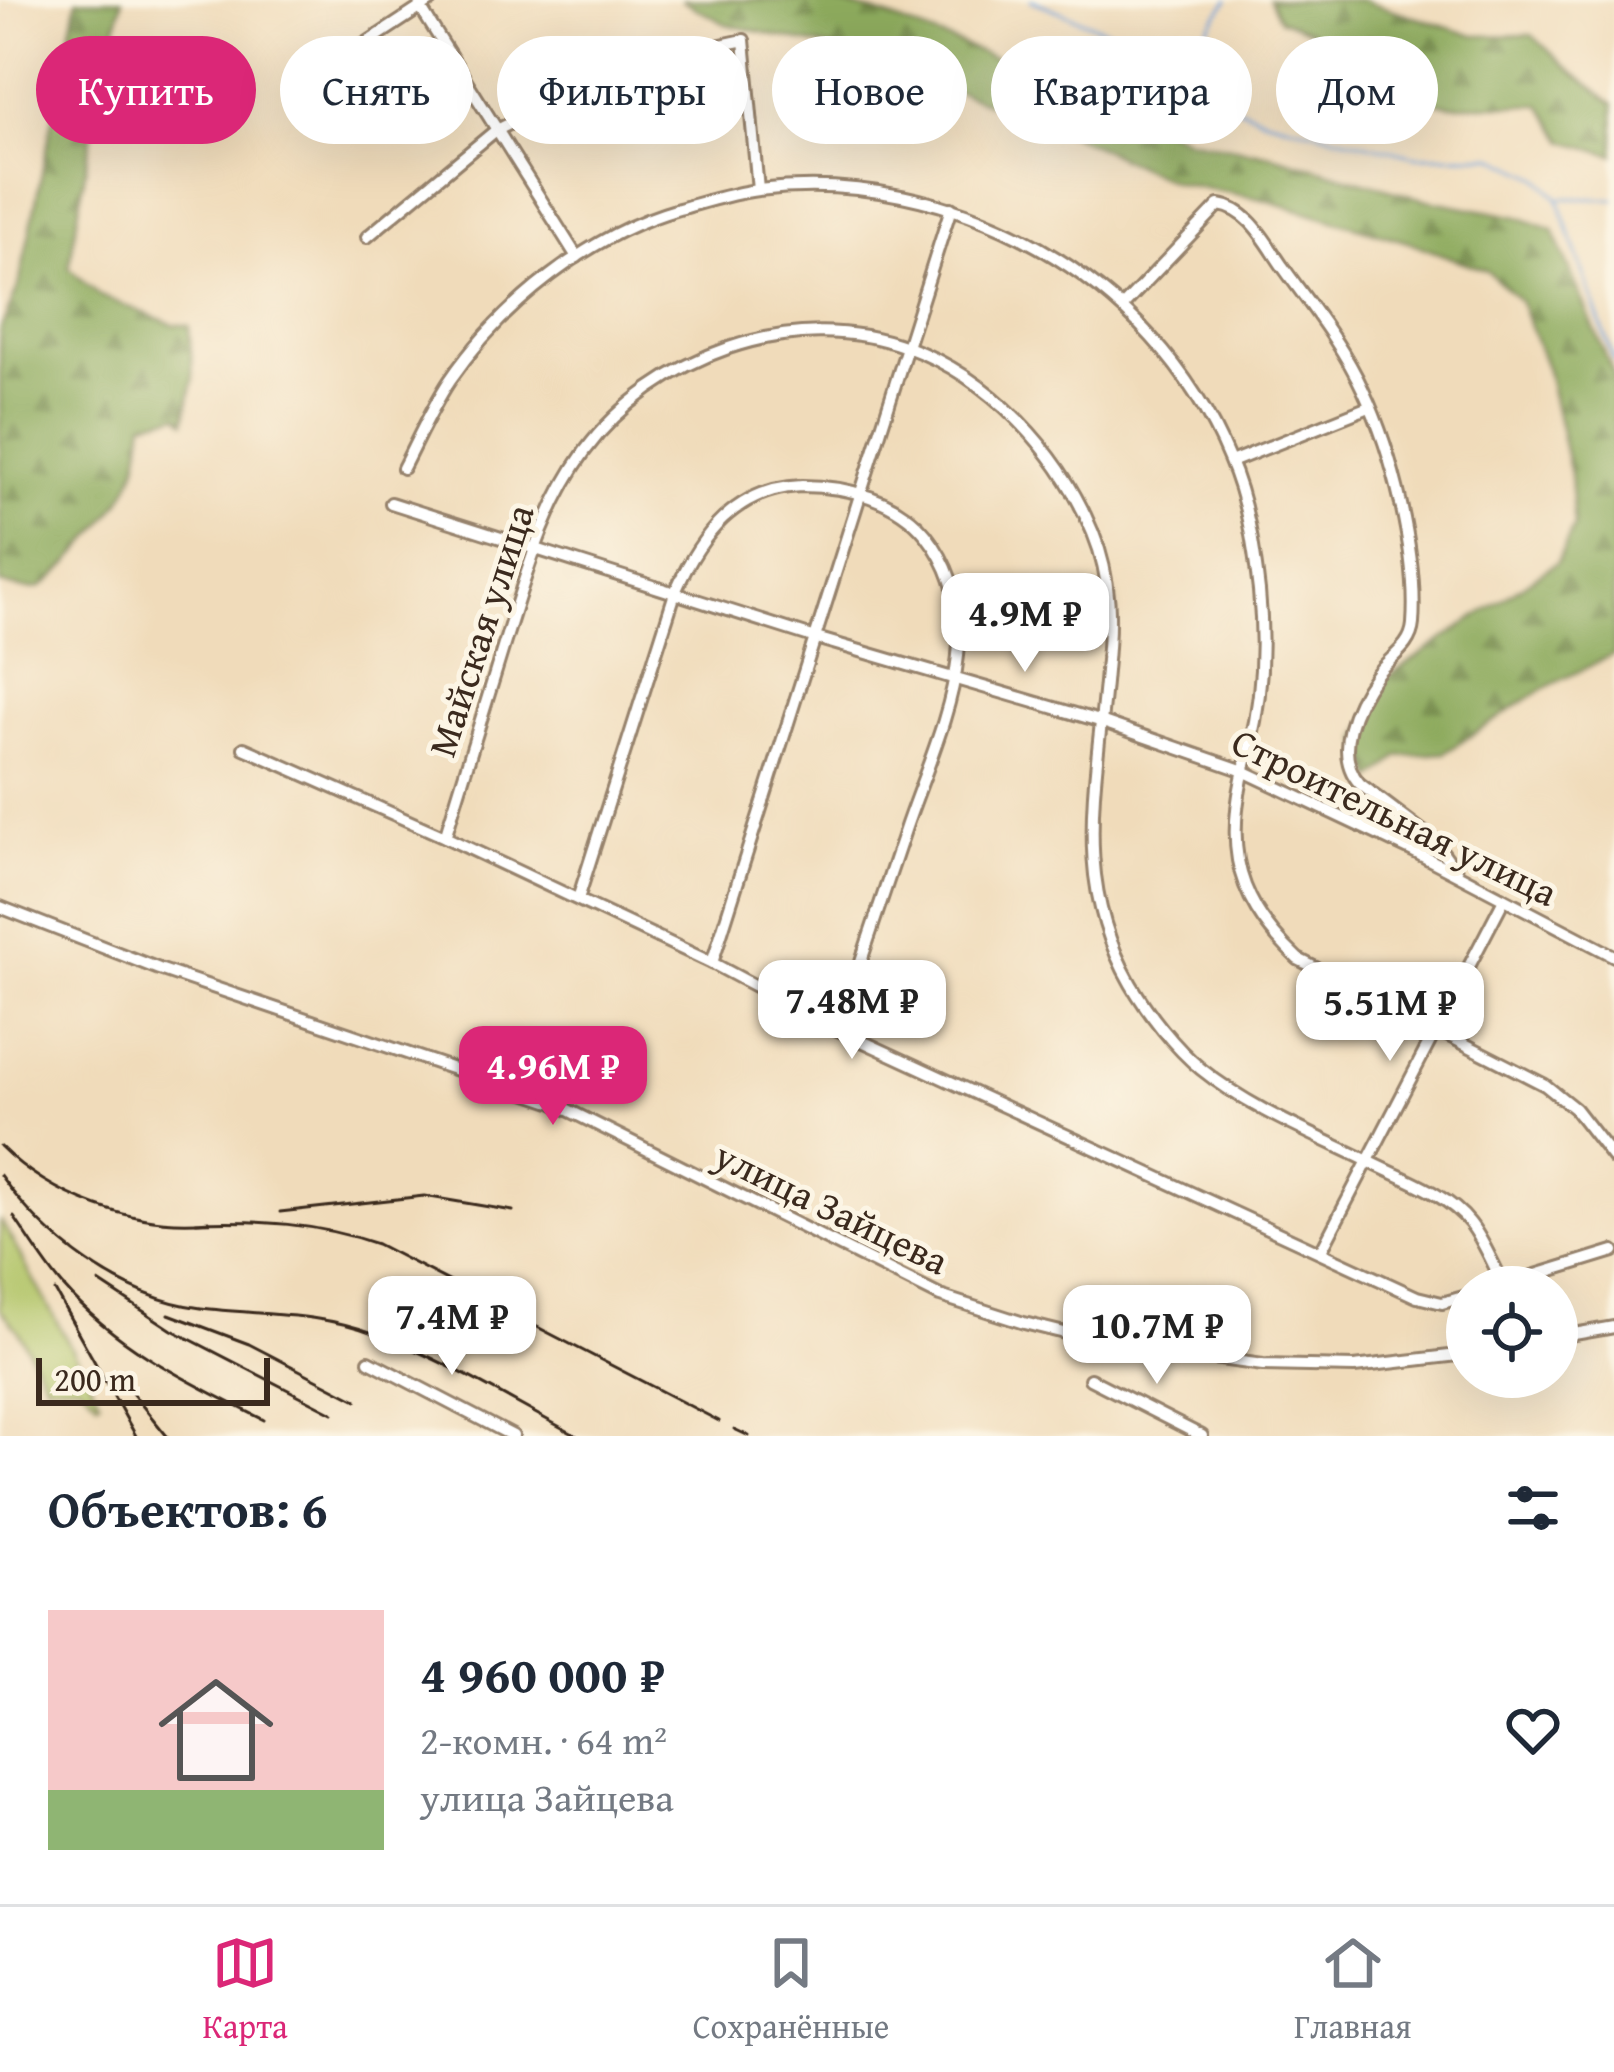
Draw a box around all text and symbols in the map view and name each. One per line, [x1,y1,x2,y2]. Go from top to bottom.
chip: Купить [36,36,256,144]
chip: Снять [280,36,473,144]
chip: Фильтры [497,36,748,144]
chip: Новое [772,36,967,144]
chip: Квартира [991,36,1252,144]
chip: Дом [1276,36,1438,144]
street label: Майская улица [412,496,548,764]
pin: 4.9M ₽ [927,573,1123,675]
text: 4.9M ₽ [968,583,1082,640]
street label: Строительная улица [1223,712,1568,920]
pin: 7.48M ₽ [741,960,963,1062]
pin: 5.51M ₽ [1279,962,1501,1064]
text: 7.48M ₽ [785,970,919,1027]
text: 5.51M ₽ [1323,972,1457,1029]
pin: 4.96M ₽ [442,1026,664,1128]
text: 4.96M ₽ [486,1036,620,1093]
street label: улица Зайцева [705,1125,959,1288]
map controls [1446,1266,1578,1398]
button: locate [1446,1266,1578,1398]
pin: 7.4M ₽ [354,1276,550,1378]
pin: 10.7M ₽ [1046,1285,1268,1387]
text: 7.4M ₽ [395,1286,509,1343]
text: 10.7M ₽ [1090,1295,1224,1352]
scale bar [36,1352,270,1405]
text: 200 m [54,1355,136,1403]
text: Объектов: 6 [48,1471,328,1546]
icon: filters [1500,1475,1566,1541]
text: 4 960 000 ₽ [420,1636,665,1711]
icon: home [144,1658,288,1802]
icon: heart [1500,1697,1566,1763]
text: 2-комн. · 64 m² [420,1711,667,1768]
text: улица Зайцева [420,1768,674,1825]
tab: Карта [202,1930,288,2050]
tab: Сохранённые [693,1930,889,2050]
tab: Главная [1294,1930,1412,2050]

